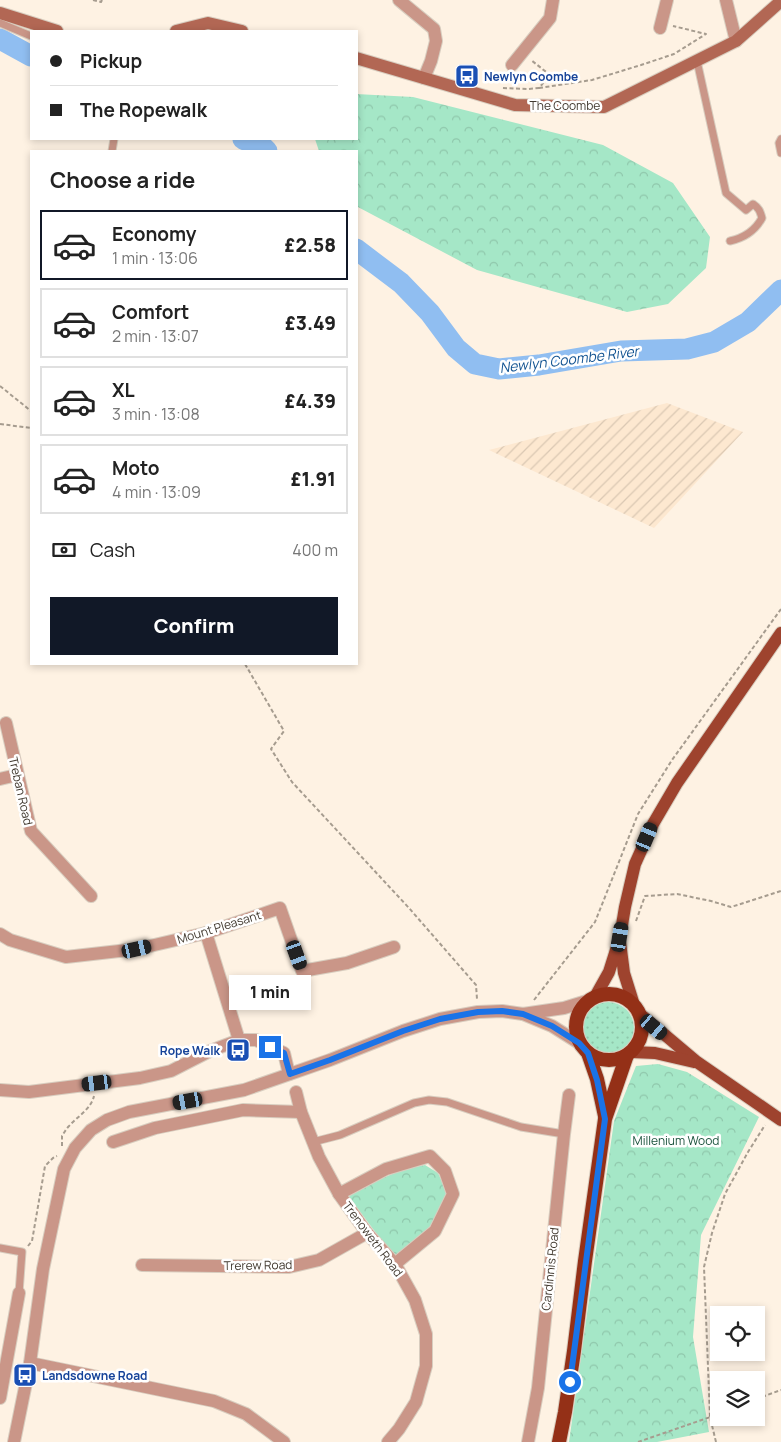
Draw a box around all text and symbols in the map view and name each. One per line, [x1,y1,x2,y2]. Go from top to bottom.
text: Pickup [80,48,142,74]
bus stop icon: Newlyn Coombe [454,63,480,89]
place label: Newlyn Coombe [484,68,578,85]
text: The Ropewalk [80,97,207,123]
street label: The Coombe [530,97,600,114]
text: Choose a ride [50,165,195,195]
text: Economy [112,221,196,247]
icon: car [52,223,97,268]
text: £2.58 [285,232,336,258]
text: 1 min · 13:06 [112,247,198,269]
text: Comfort [112,299,189,325]
icon: car [52,301,97,346]
text: £3.49 [285,310,336,336]
text: 2 min · 13:07 [112,325,199,347]
water label: Newlyn Coombe River [498,341,642,377]
text: XL [112,377,135,403]
icon: car [52,379,97,424]
text: £4.39 [285,388,336,414]
text: 3 min · 13:08 [112,403,200,425]
text: Moto [112,455,159,481]
icon: car [52,457,97,502]
text: £1.91 [291,466,336,492]
text: 4 min · 13:09 [112,481,201,503]
icon: cash [50,536,78,564]
text: Cash [90,537,135,563]
text: 400 m [292,539,338,561]
button: Confirm [50,597,338,655]
street label: Treban Road [5,755,37,827]
car [634,820,659,854]
street label: Mount Pleasant [175,906,263,948]
car [610,921,629,953]
car [120,938,153,960]
car [284,938,309,972]
callout: 1 min [229,974,311,1010]
text: 1 min [250,981,290,1003]
car [637,1012,670,1042]
route end [259,1036,281,1058]
bus stop icon: Rope Walk [225,1037,251,1063]
place label: Rope Walk [160,1042,221,1059]
car [81,1074,112,1092]
car [171,1091,204,1111]
park label: Millenium Wood [633,1132,719,1149]
street label: Trenoweth Road [339,1198,407,1280]
street label: Cardinnis Road [537,1227,563,1311]
street label: Trerew Road [223,1256,293,1274]
map controls [710,1306,765,1426]
button: locate [710,1306,765,1361]
bus stop icon: Landsdowne Road [12,1362,38,1388]
place label: Landsdowne Road [42,1367,148,1384]
route start [559,1371,581,1393]
button: layers [710,1371,765,1426]

